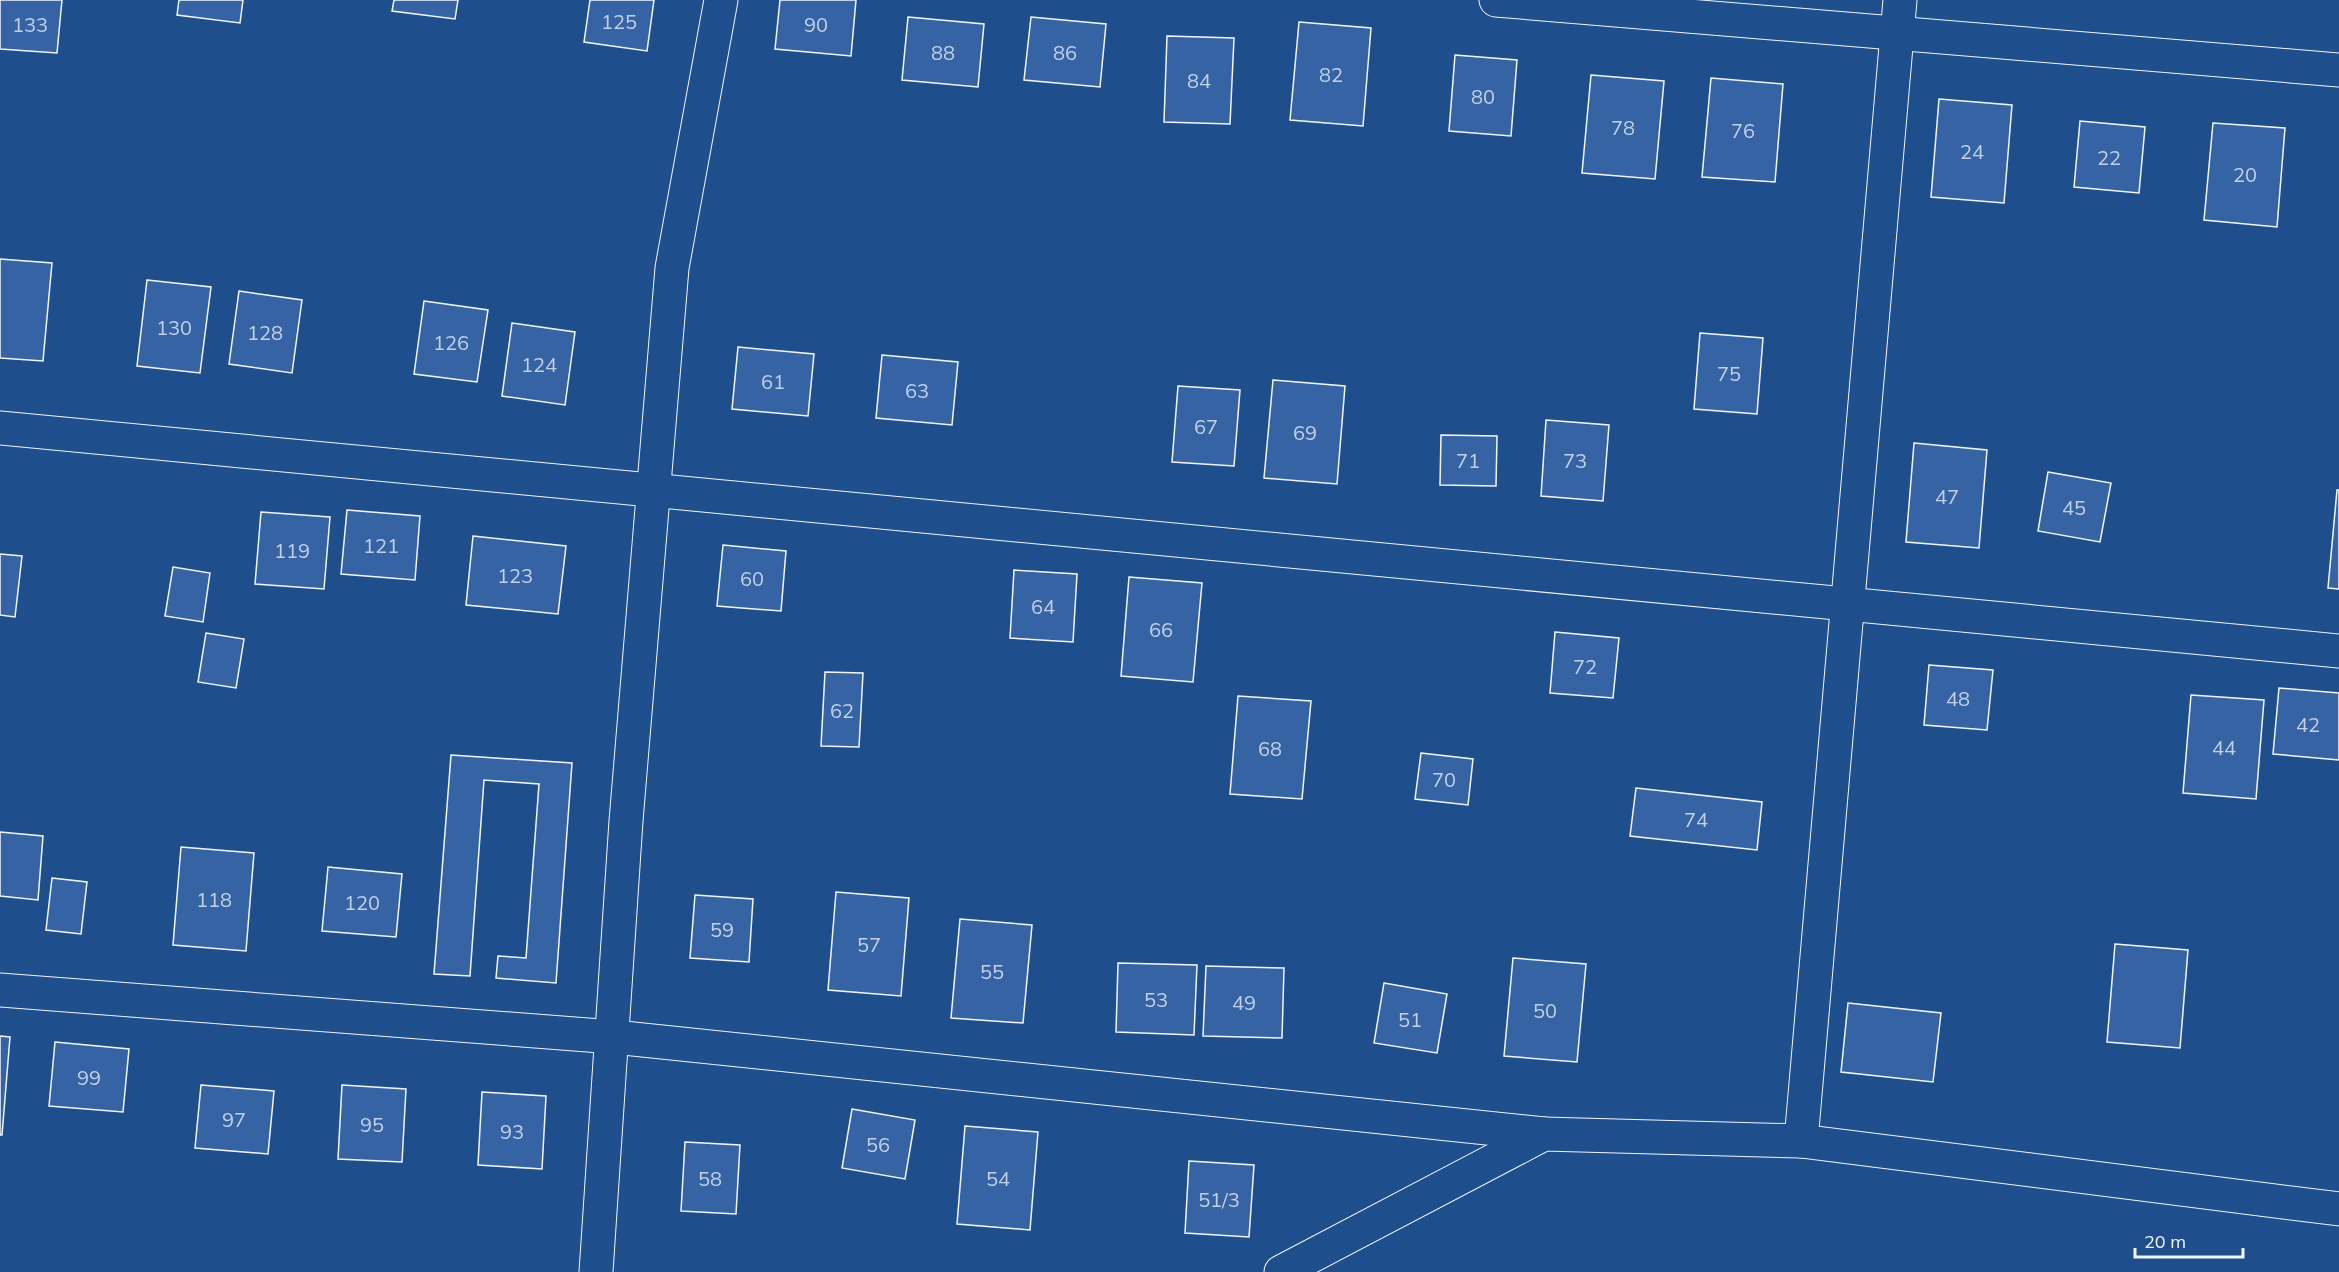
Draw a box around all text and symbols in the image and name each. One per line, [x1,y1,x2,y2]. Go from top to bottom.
house number: 125 [601,9,637,34]
house number: 133 [12,12,48,37]
house number: 90 [804,12,828,37]
house number: 88 [931,40,955,65]
house number: 86 [1053,40,1077,65]
house number: 82 [1319,62,1343,87]
house number: 84 [1187,68,1211,93]
house number: 80 [1471,84,1495,109]
house number: 78 [1611,115,1635,140]
house number: 76 [1731,118,1755,143]
house number: 24 [1960,139,1984,164]
house number: 22 [2097,145,2121,170]
house number: 20 [2233,162,2257,187]
house number: 130 [156,315,192,340]
house number: 128 [247,320,283,345]
house number: 126 [433,330,469,355]
house number: 124 [521,352,557,377]
house number: 75 [1717,361,1741,386]
house number: 61 [761,369,785,394]
house number: 63 [905,378,929,403]
house number: 67 [1194,414,1218,439]
house number: 69 [1293,420,1317,445]
house number: 71 [1456,448,1480,473]
house number: 73 [1563,448,1587,473]
house number: 47 [1935,484,1959,509]
house number: 45 [2062,495,2086,520]
house number: 121 [363,533,399,558]
house number: 119 [274,538,310,563]
house number: 123 [497,563,533,588]
house number: 60 [740,566,764,591]
house number: 64 [1031,594,1055,619]
house number: 66 [1149,617,1173,642]
house number: 72 [1573,654,1597,679]
house number: 48 [1946,686,1970,711]
house number: 62 [830,698,854,723]
house number: 42 [2296,712,2320,737]
house number: 44 [2212,735,2236,760]
house number: 68 [1258,736,1282,761]
house number: 70 [1432,767,1456,792]
house number: 74 [1684,807,1708,832]
house number: 118 [196,887,232,912]
house number: 120 [344,890,380,915]
house number: 59 [710,917,734,942]
house number: 57 [857,932,881,957]
house number: 55 [980,959,1004,984]
house number: 53 [1144,987,1168,1012]
house number: 49 [1232,990,1256,1015]
house number: 50 [1533,998,1557,1023]
house number: 51 [1398,1007,1422,1032]
house number: 99 [77,1065,101,1090]
house number: 97 [222,1107,246,1132]
house number: 95 [360,1112,384,1137]
house number: 93 [500,1119,524,1144]
house number: 56 [866,1132,890,1157]
house number: 58 [698,1166,722,1191]
house number: 54 [986,1166,1010,1191]
house number: 51/3 [1198,1187,1240,1212]
scale bar [2135,1221,2243,1259]
text: 20 m [2144,1230,2186,1253]

